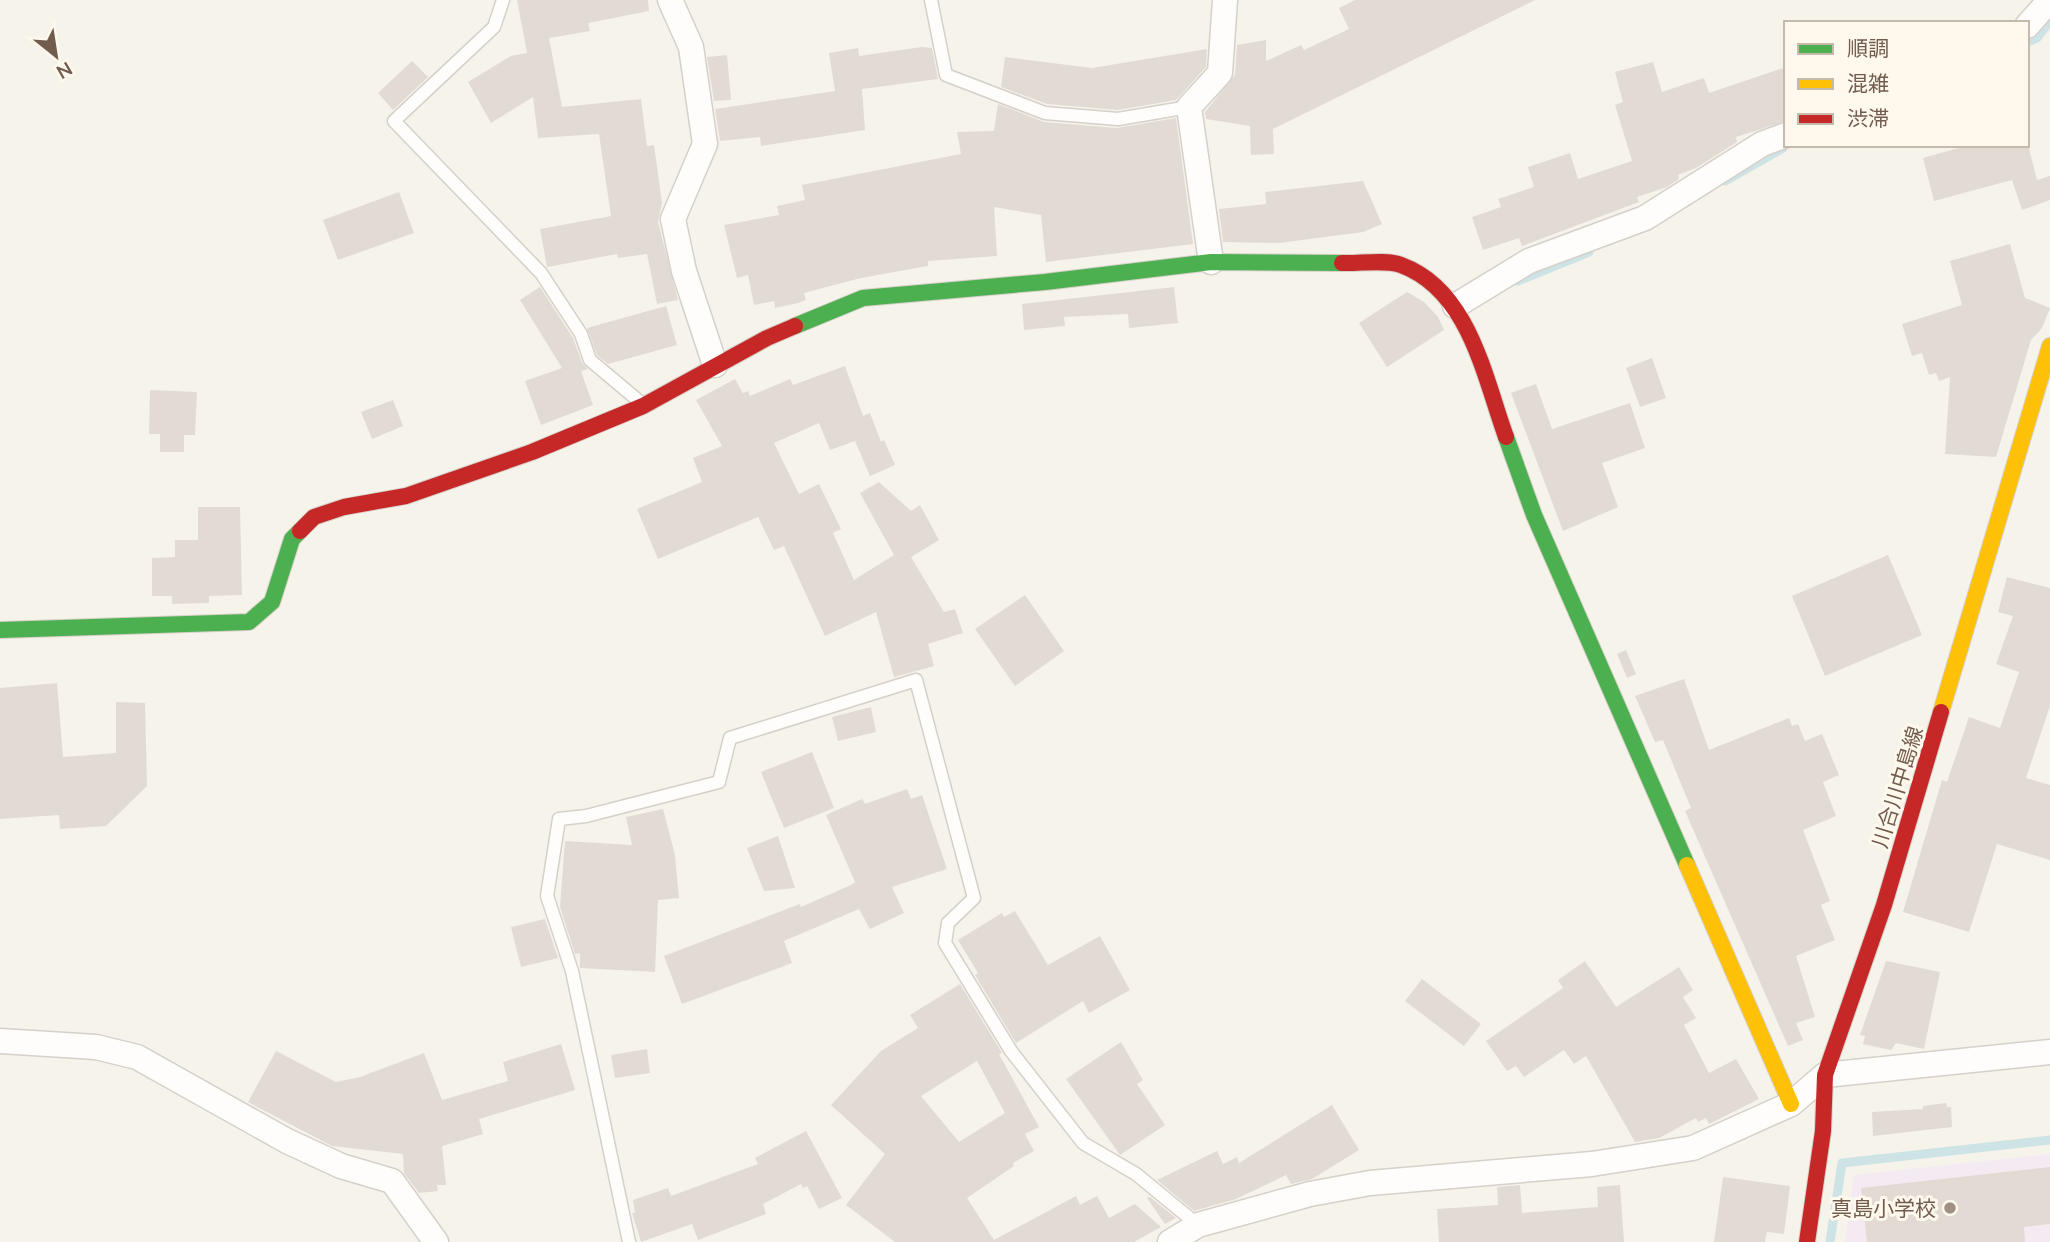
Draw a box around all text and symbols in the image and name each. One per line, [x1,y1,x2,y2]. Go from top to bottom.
north arrow [21,21,91,91]
legend [1784,21,2029,147]
text: 順調 [1847,35,1889,61]
text: N [52,57,77,85]
text: 混雑 [1847,70,1889,96]
text: 渋滞 [1847,105,1889,131]
street label: 川合川中島線 [1866,723,1928,851]
place label: 真島小学校 [1831,1195,1936,1221]
marker: 真島小学校 [1942,1200,1958,1216]

